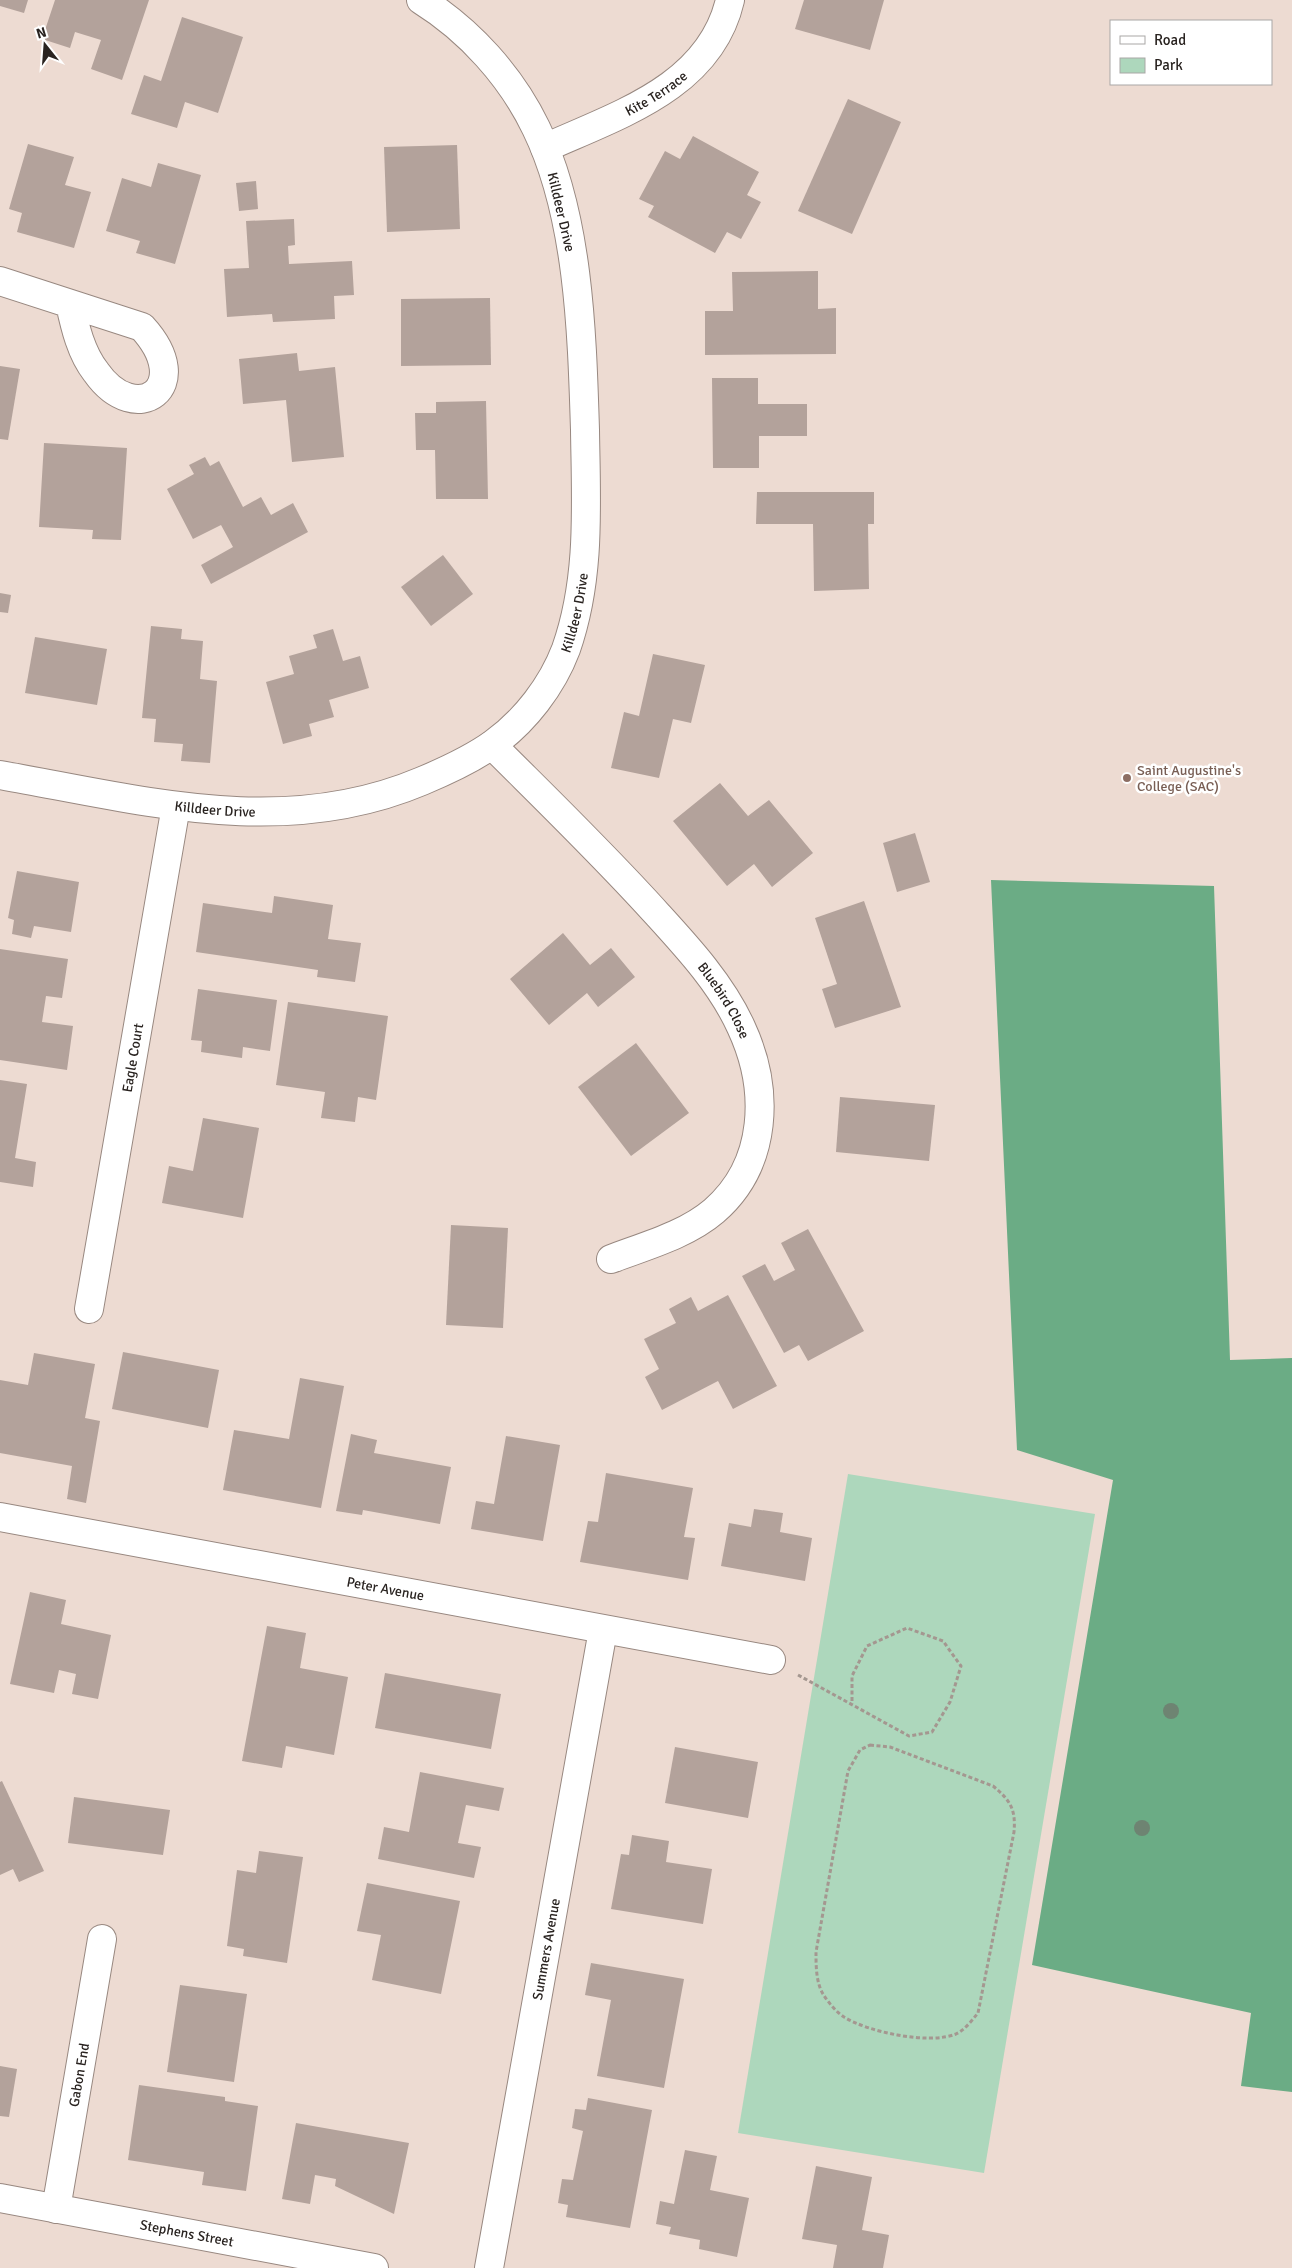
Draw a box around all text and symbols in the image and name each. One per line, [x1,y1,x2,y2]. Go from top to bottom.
north arrow [20,20,70,70]
legend [1110,20,1272,85]
text: N [34,23,48,43]
text: Road [1154,31,1186,49]
text: Park [1154,56,1183,74]
street label: Kite Terrace [622,67,691,119]
street label: Killdeer Drive [544,171,578,253]
street label: Killdeer Drive [557,572,591,655]
place label: Saint Augustine's College (SAC) [1137,762,1241,795]
marker: Saint Augustine's College (SAC) [1121,772,1133,784]
street label: Killdeer Drive [174,797,256,820]
street label: Bluebird Close [694,959,754,1041]
street label: Eagle Court [118,1022,147,1094]
street label: Peter Avenue [345,1573,426,1604]
street label: Summers Avenue [529,1897,563,2001]
street label: Gabon End [65,2042,93,2108]
street label: Stephens Street [138,2216,235,2250]

